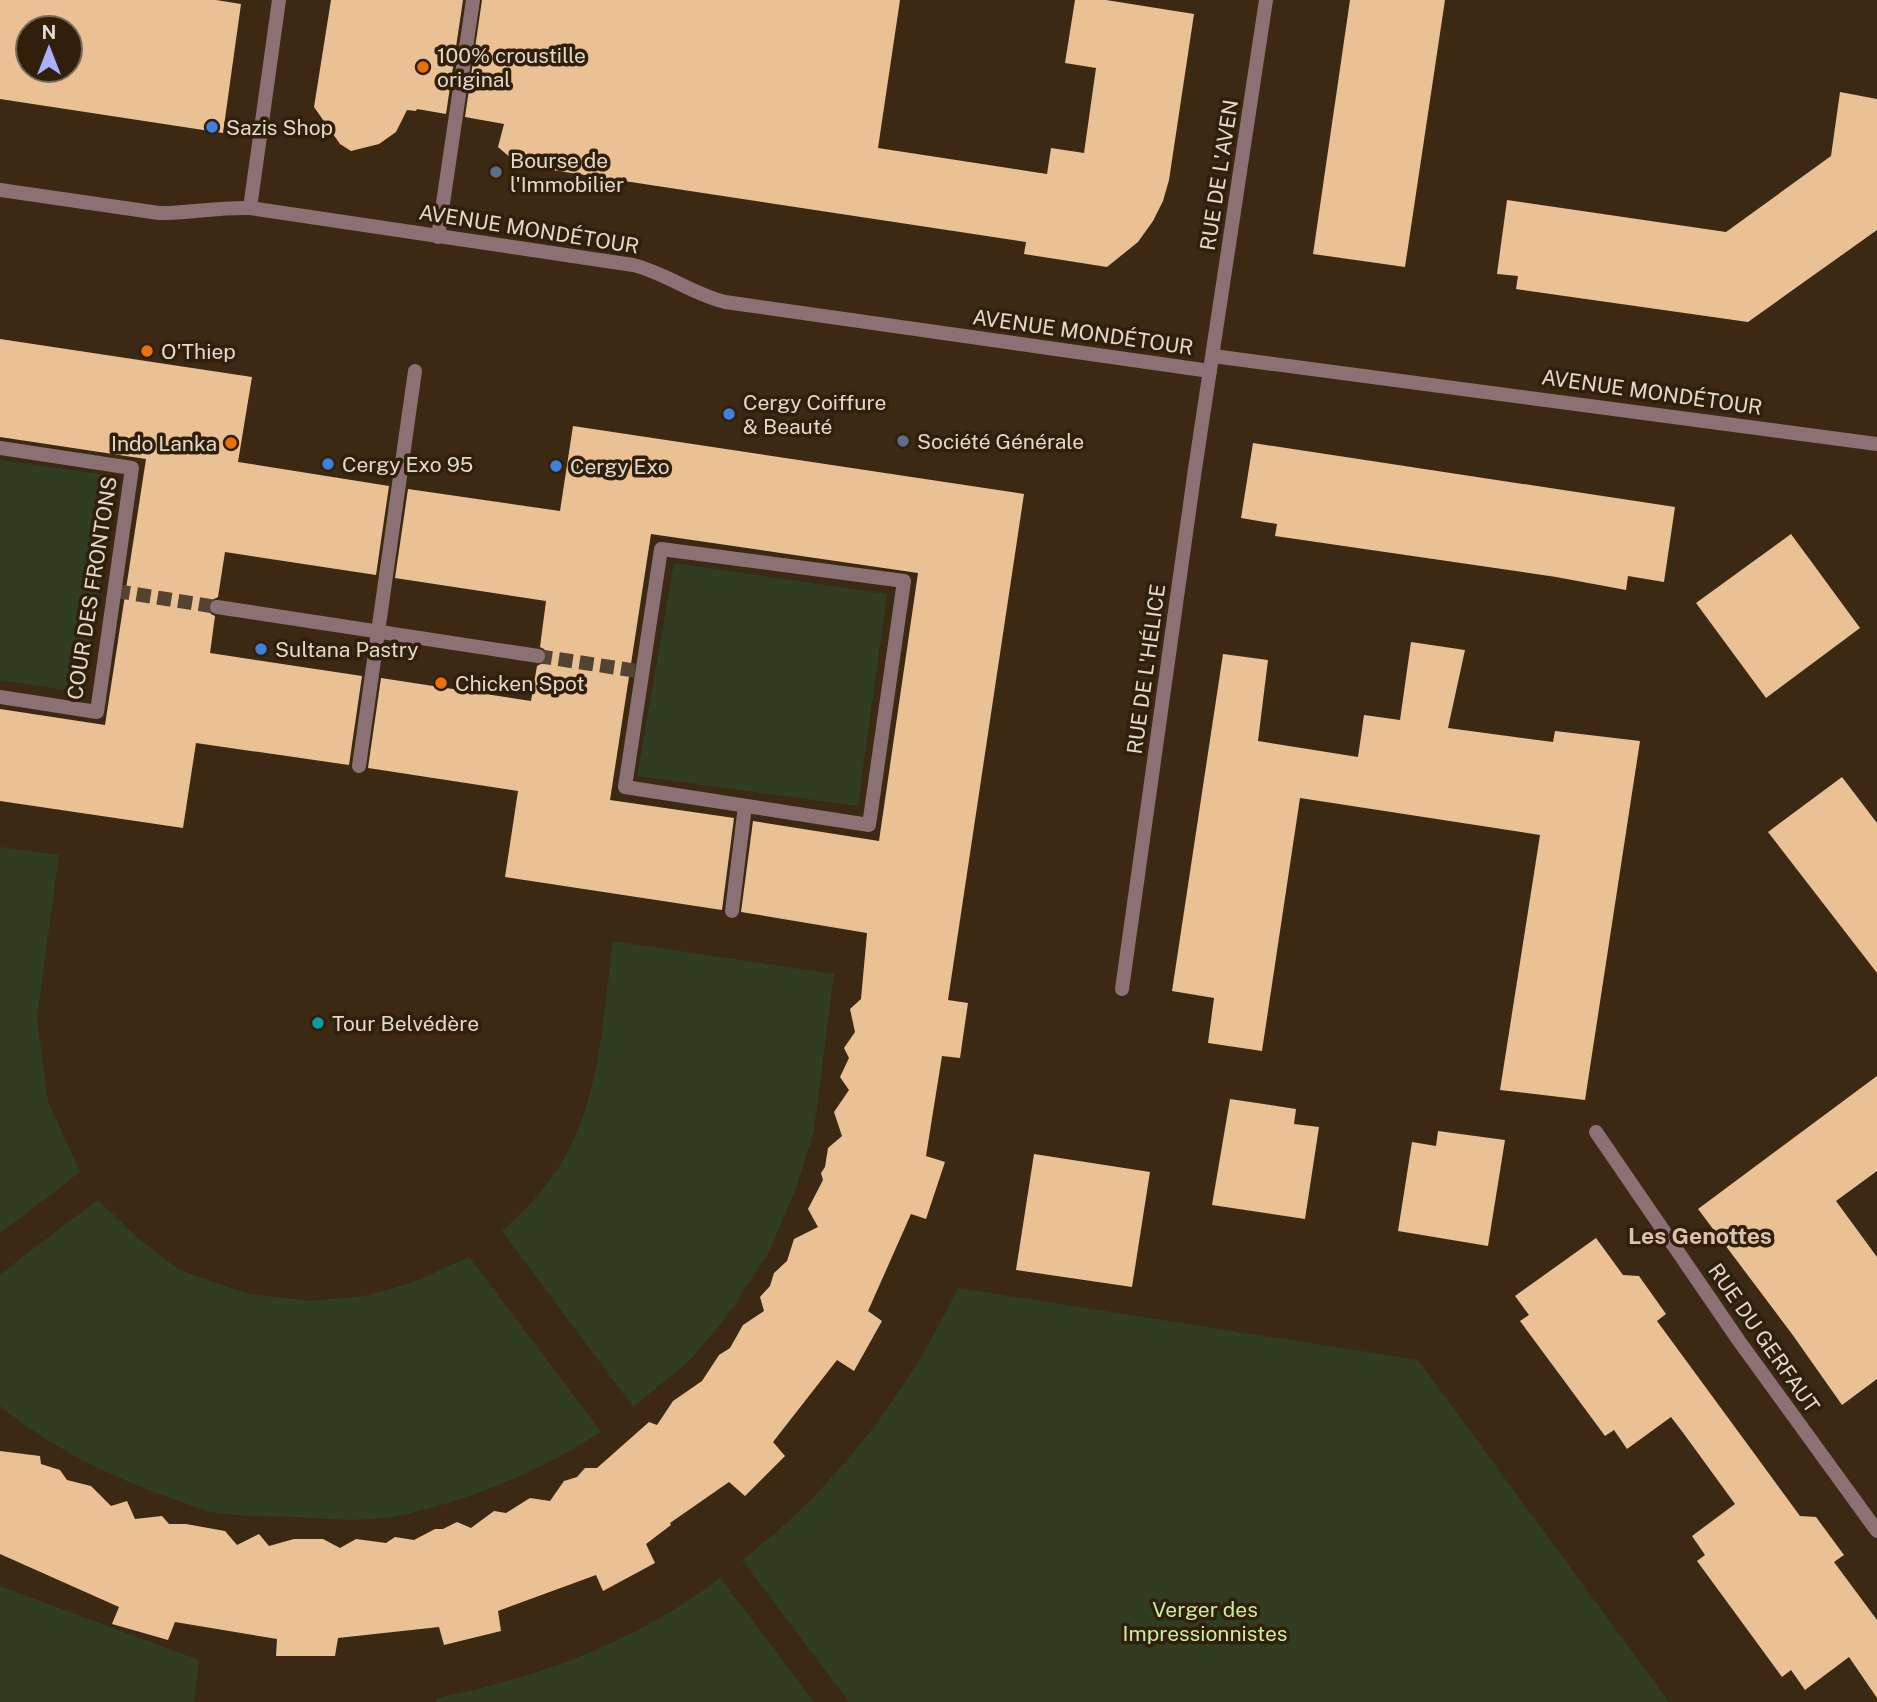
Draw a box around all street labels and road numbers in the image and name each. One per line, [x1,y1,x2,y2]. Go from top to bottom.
street label: RUE DE L'AVEN [1195,98,1243,252]
street label: AVENUE MONDÉTOUR [417,199,641,259]
street label: AVENUE MONDÉTOUR [971,304,1195,360]
street label: AVENUE MONDÉTOUR [1540,364,1764,420]
street label: COUR DES FRONTONS [62,475,122,701]
street label: RUE DE L'HÉLICE [1122,582,1170,756]
street label: RUE DU GERFAUT [1703,1259,1825,1417]

